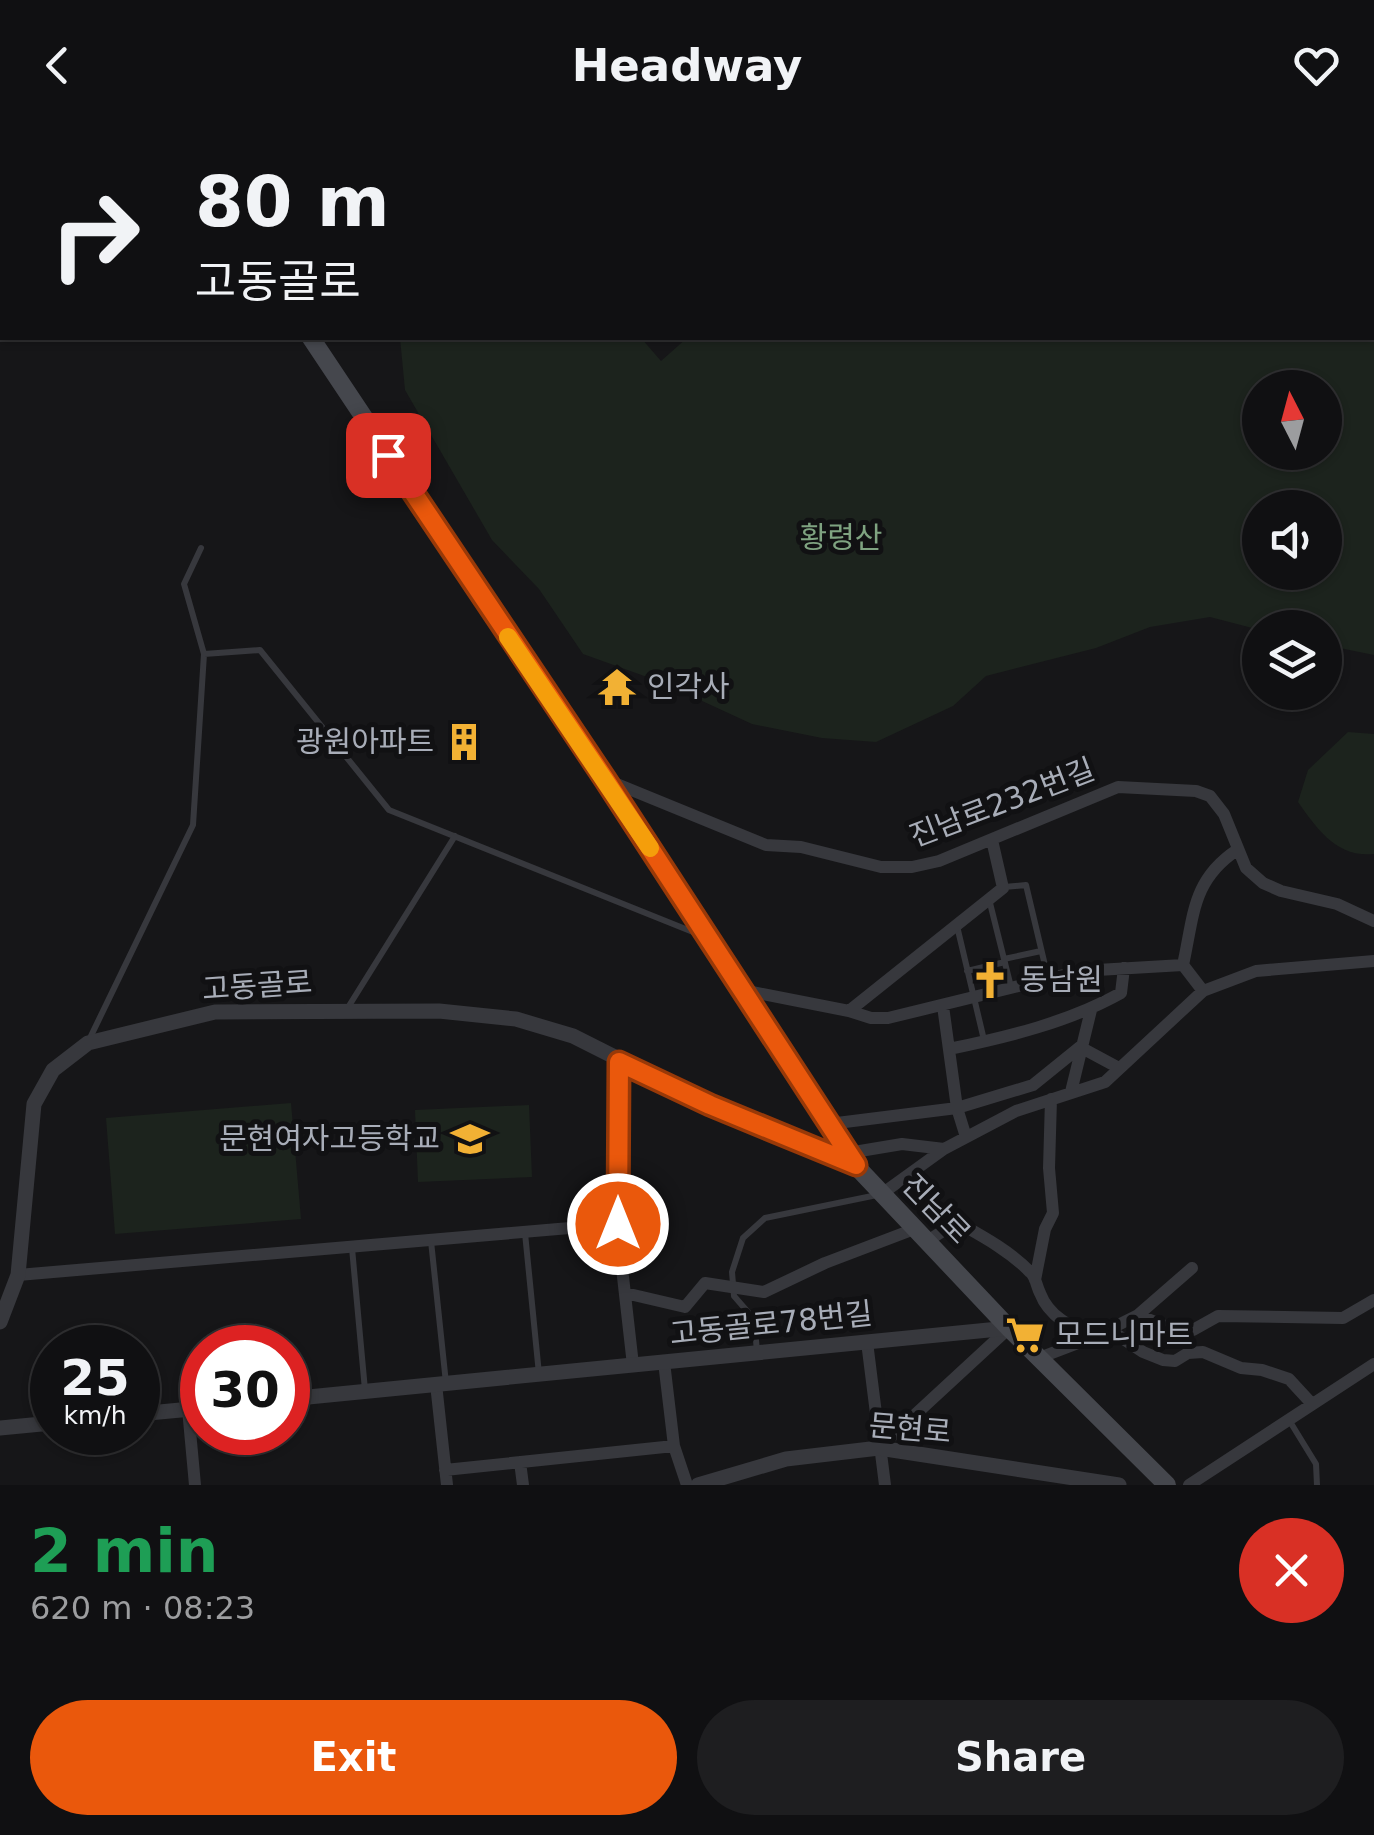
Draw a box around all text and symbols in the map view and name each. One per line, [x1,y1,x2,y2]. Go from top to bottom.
icon: back [30,38,85,93]
icon: heart [1289,38,1344,93]
text: Headway [572,39,802,92]
text: 80 m [195,161,390,243]
icon: right [30,170,160,300]
text: 고동골로 [195,255,361,308]
north arrow [1242,370,1342,470]
map controls [1242,370,1342,710]
pin [346,413,431,498]
icon: arrive [361,428,416,483]
button: sound [1242,490,1342,590]
park label: 황령산 [800,520,882,555]
button: layers [1242,610,1342,710]
temple icon: 인각사 [596,666,638,708]
place label: 인각사 [647,669,730,704]
building icon: 광원아파트 [443,721,485,763]
place label: 광원아파트 [296,724,434,759]
street label: 진남로232번길 [904,751,1099,854]
church icon: 동남원 [969,959,1011,1001]
place label: 동남원 [1020,962,1103,997]
street label: 고동골로 [201,964,313,1007]
school or university icon: 문현여자고등학교 [449,1118,491,1160]
place label: 문현여자고등학교 [219,1121,440,1156]
street label: 진남로 [895,1167,978,1251]
position arrow [566,1172,670,1276]
street label: 고동골로78번길 [668,1295,874,1352]
supermarket icon: 모드니마트 [1004,1314,1046,1356]
place label: 모드니마트 [1055,1317,1193,1352]
speed limit sign: 30 [180,1325,310,1455]
text: 25 [60,1349,130,1407]
text: km/h [63,1401,127,1430]
street label: 문현로 [867,1407,953,1450]
text: 2 min [30,1516,218,1586]
button: close [1239,1518,1344,1623]
text: 620 m · 08:23 [30,1589,255,1627]
button: Exit [30,1700,677,1815]
button: Share [697,1700,1344,1815]

